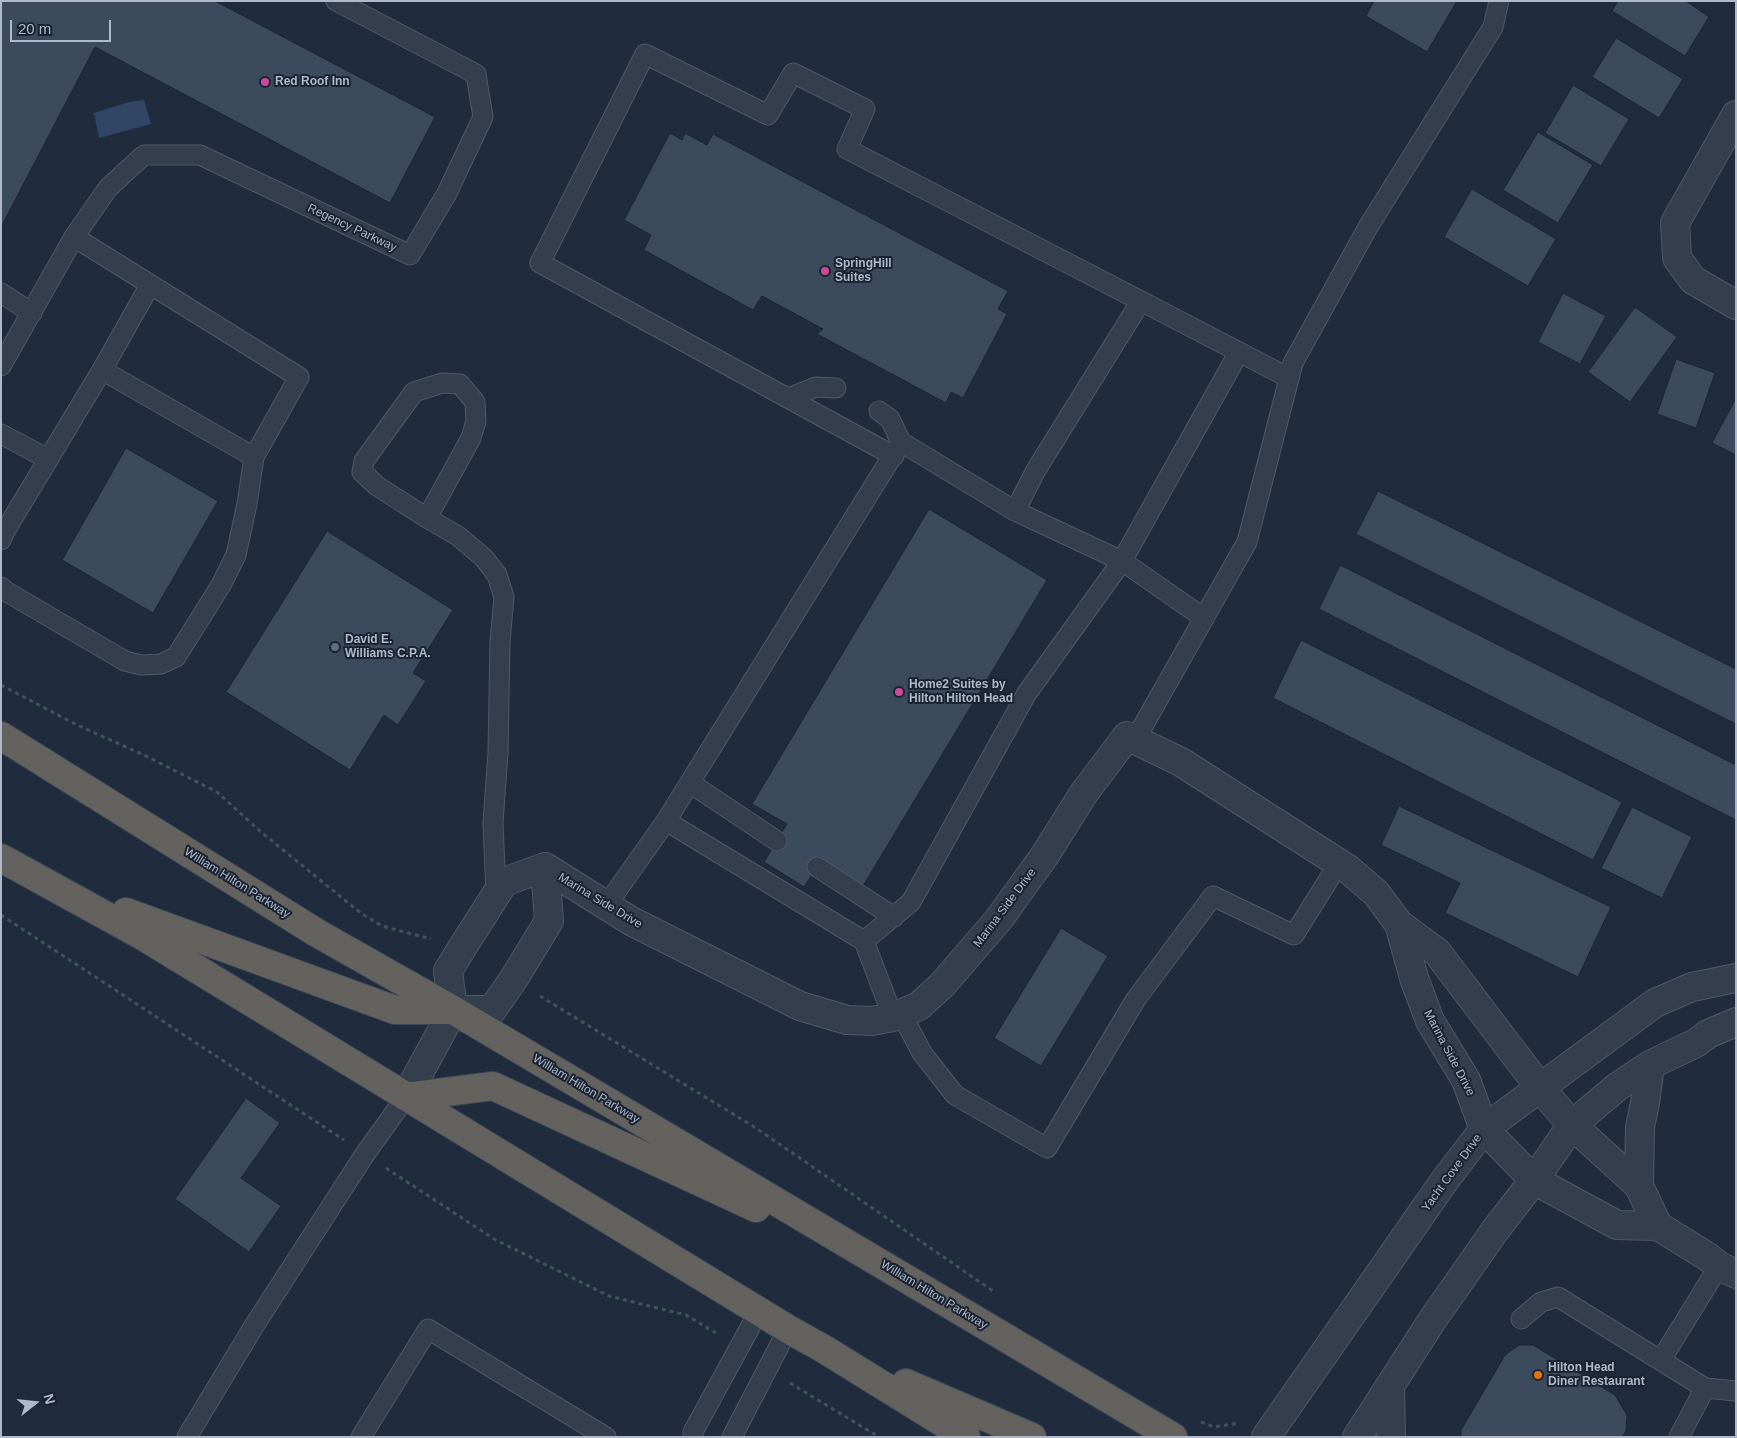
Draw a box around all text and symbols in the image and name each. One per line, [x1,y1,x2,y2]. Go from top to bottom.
scale bar [12,10,114,42]
text: 20 m [18,20,51,37]
place label: Red Roof Inn [275,75,350,89]
marker: Red Roof Inn [259,76,271,88]
street label: Regency Parkway [305,201,399,255]
place label: SpringHill Suites [835,257,892,285]
marker: SpringHill Suites [819,265,831,277]
place label: David E. Williams C.P.A. [345,633,431,661]
marker: David E. Williams C.P.A. [329,641,341,653]
place label: Home2 Suites by Hilton Hilton Head [909,678,1013,706]
marker: Home2 Suites by Hilton Hilton Head [893,686,905,698]
street label: William Hilton Parkway [181,845,293,921]
street label: Marina Side Drive [971,866,1039,950]
street label: Marina Side Drive [555,870,645,932]
street label: Marina Side Drive [1420,1008,1478,1098]
street label: William Hilton Parkway [530,1051,642,1127]
street label: Yacht Cove Drive [1419,1131,1485,1215]
street label: William Hilton Parkway [878,1257,990,1333]
place label: Hilton Head Diner Restaurant [1548,1361,1645,1389]
marker: Hilton Head Diner Restaurant [1532,1369,1544,1381]
north arrow [10,1378,60,1428]
text: N [40,1392,59,1406]

